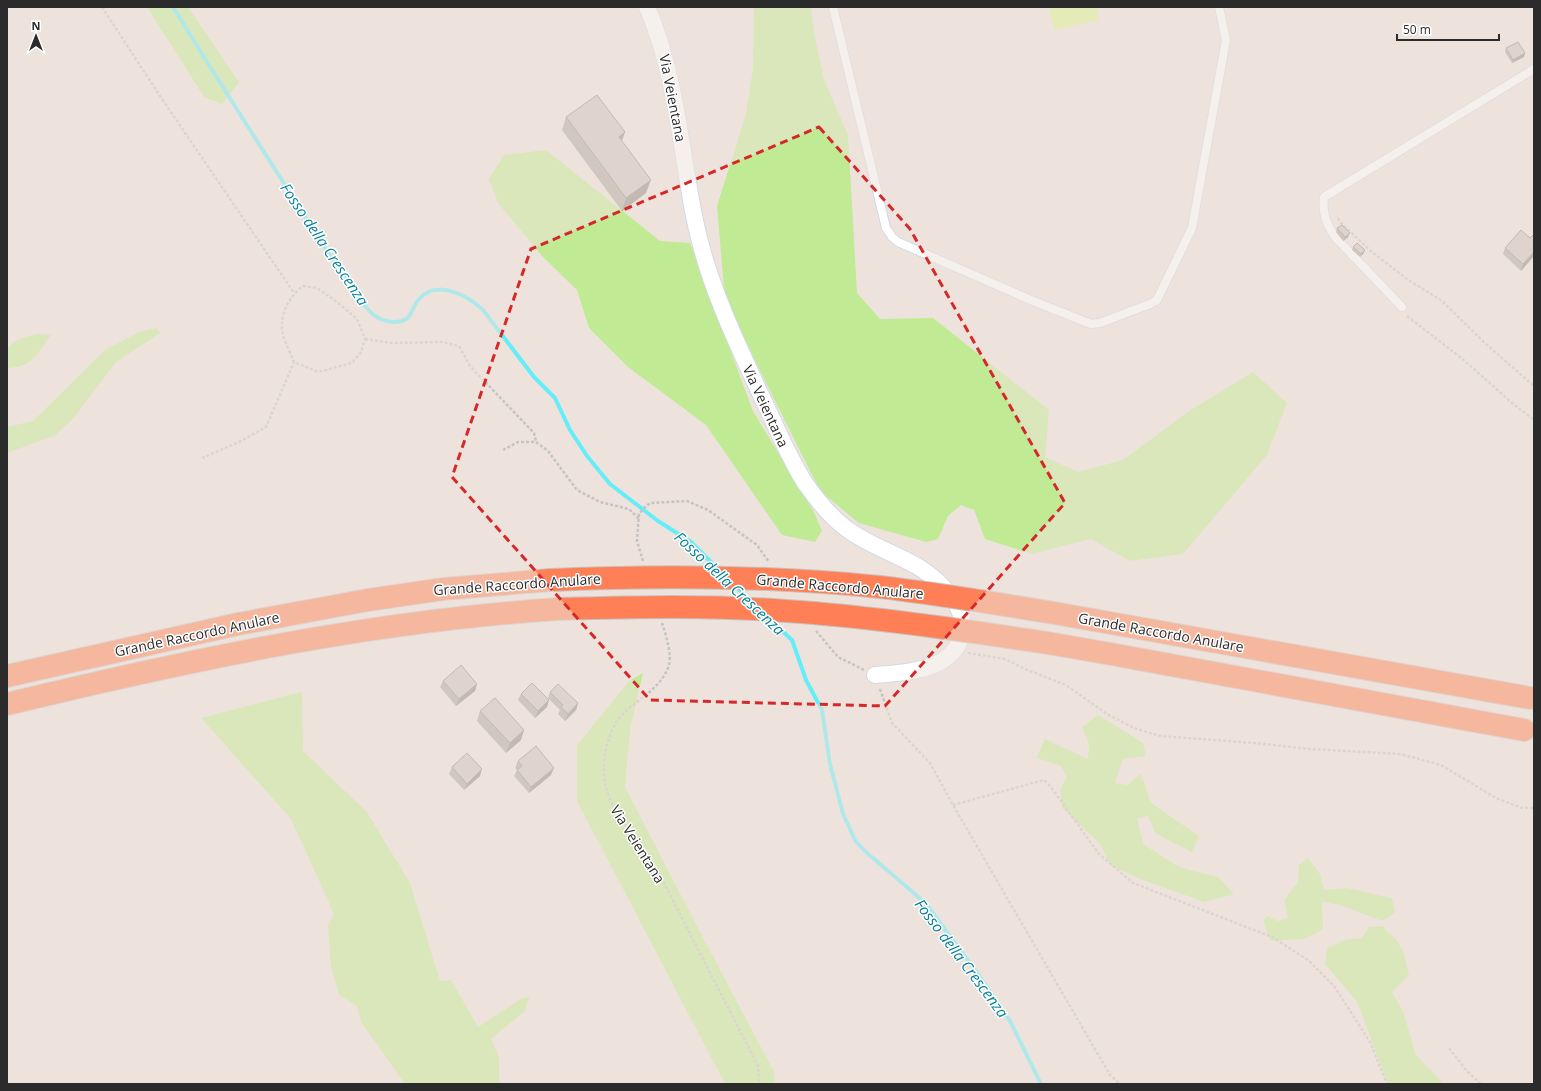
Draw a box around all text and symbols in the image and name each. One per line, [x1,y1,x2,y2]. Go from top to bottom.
north arrow [16,16,56,56]
scale bar [1397,16,1499,42]
text: N [32,18,40,33]
text: 50 m [1403,21,1431,38]
street label: Via Veientana [655,53,691,143]
water label: Fosso della Crescenza [277,179,374,310]
street label: Via Veientana [739,362,793,450]
water label: Fosso della Crescenza [671,527,790,640]
street label: Grande Raccordo Anulare [433,569,602,599]
street label: Grande Raccordo Anulare [756,569,925,603]
street label: Grande Raccordo Anulare [113,607,281,661]
street label: Grande Raccordo Anulare [1077,608,1245,656]
street label: Via Veientana [606,801,670,887]
water label: Fosso della Crescenza [911,895,1014,1022]

